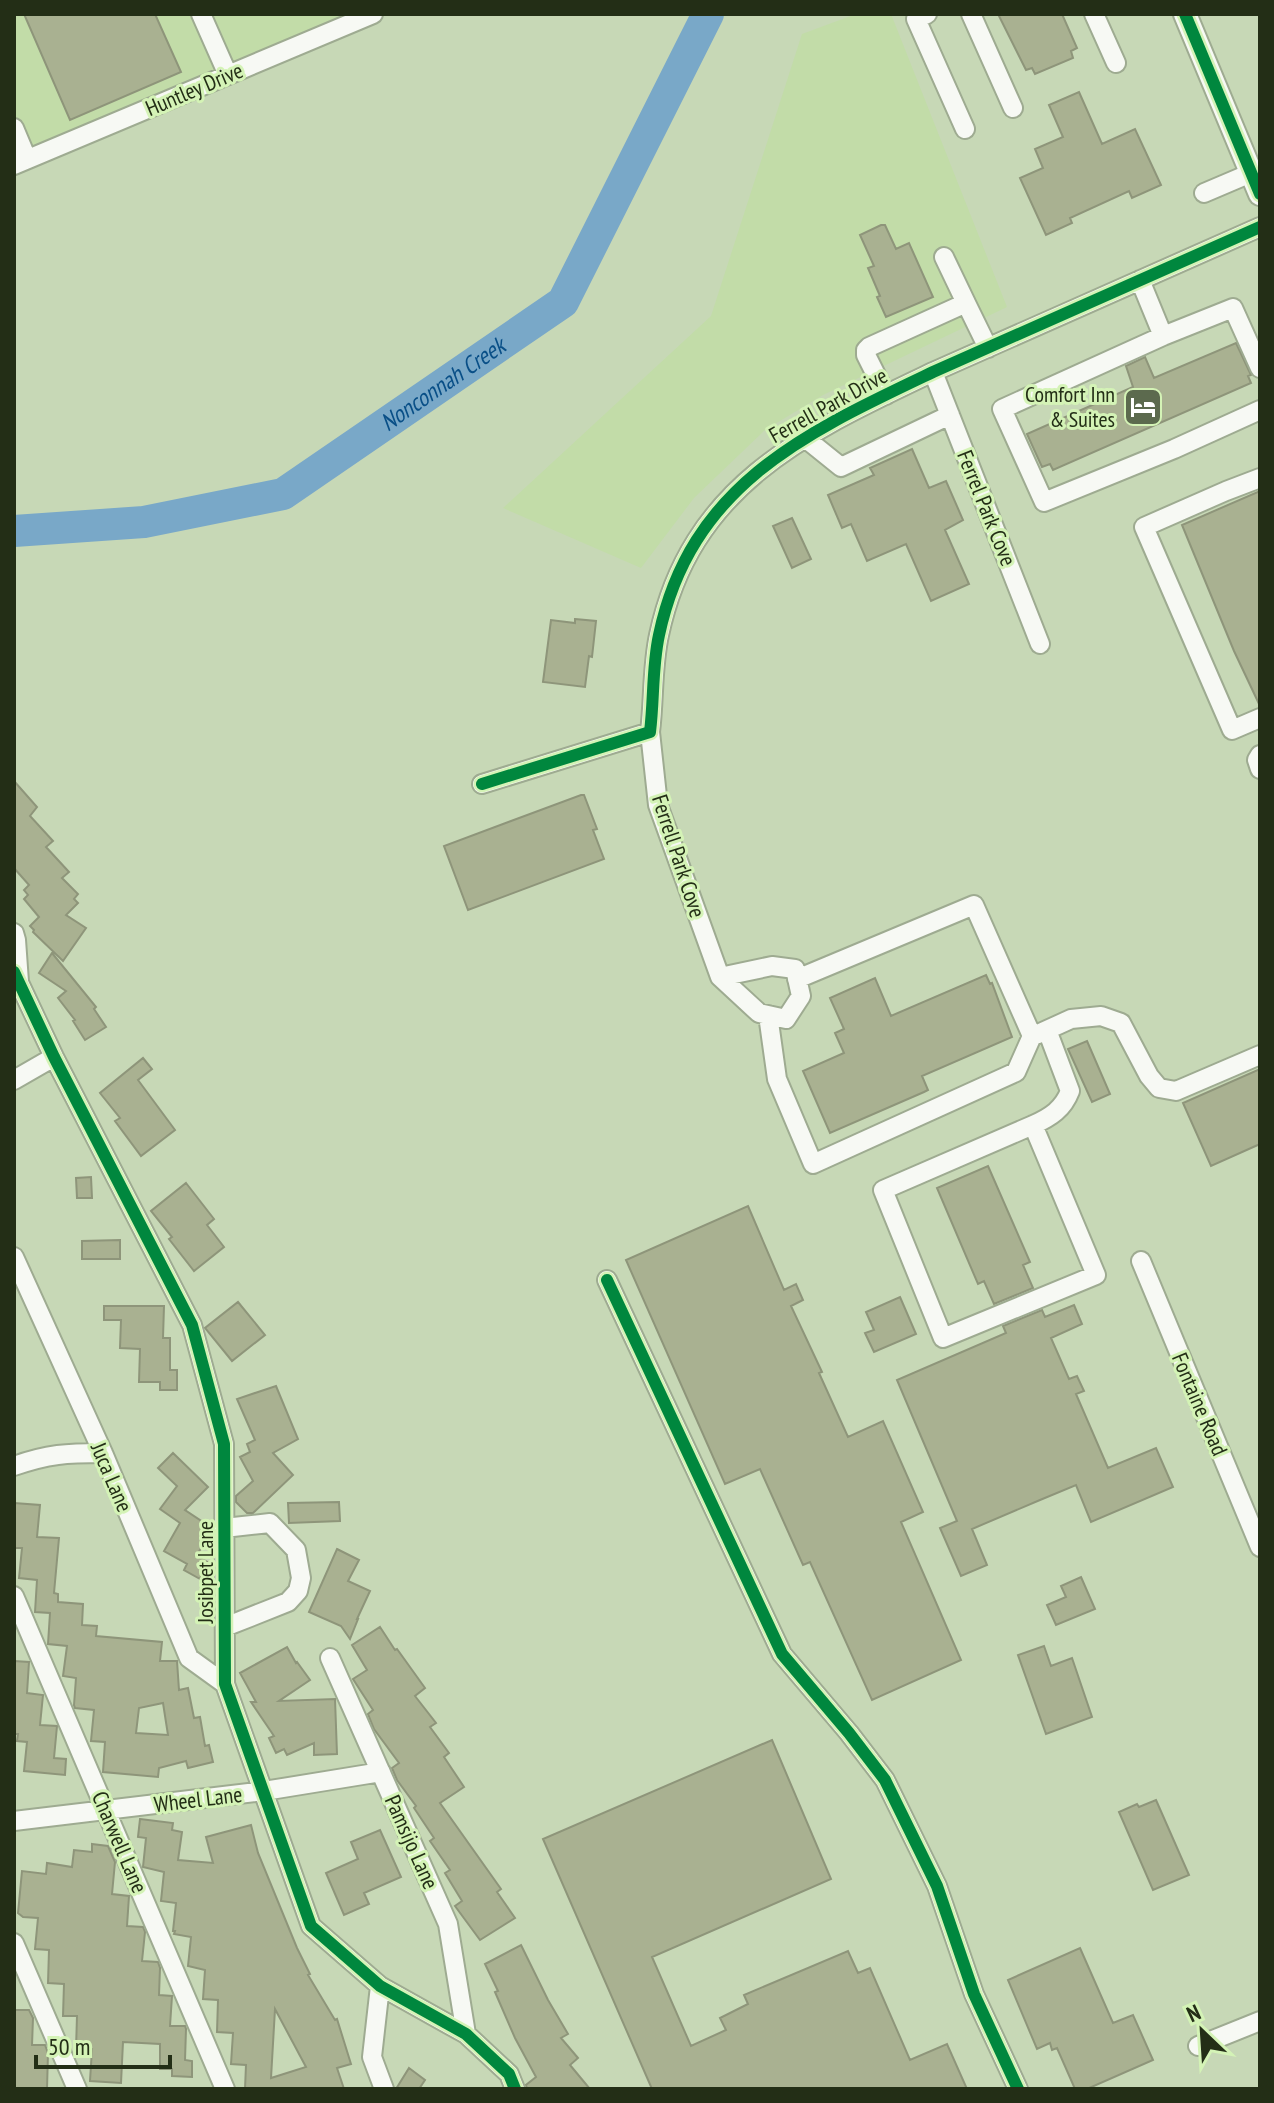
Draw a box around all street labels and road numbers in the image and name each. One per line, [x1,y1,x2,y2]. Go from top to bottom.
street label: Huntley Drive [141,56,247,122]
street label: Ferrell Park Drive [764,361,892,449]
street label: Ferrel Park Cove [951,446,1023,570]
street label: Ferrell Park Cove [646,791,712,921]
street label: Fontaine Road [1166,1348,1234,1460]
street label: Juca Lane [85,1437,139,1516]
street label: Josibpet Lane [191,1521,219,1624]
street label: Wheel Lane [152,1780,244,1818]
street label: Charwell Lane [86,1787,154,1897]
street label: Pamsijo Lane [379,1791,445,1893]

